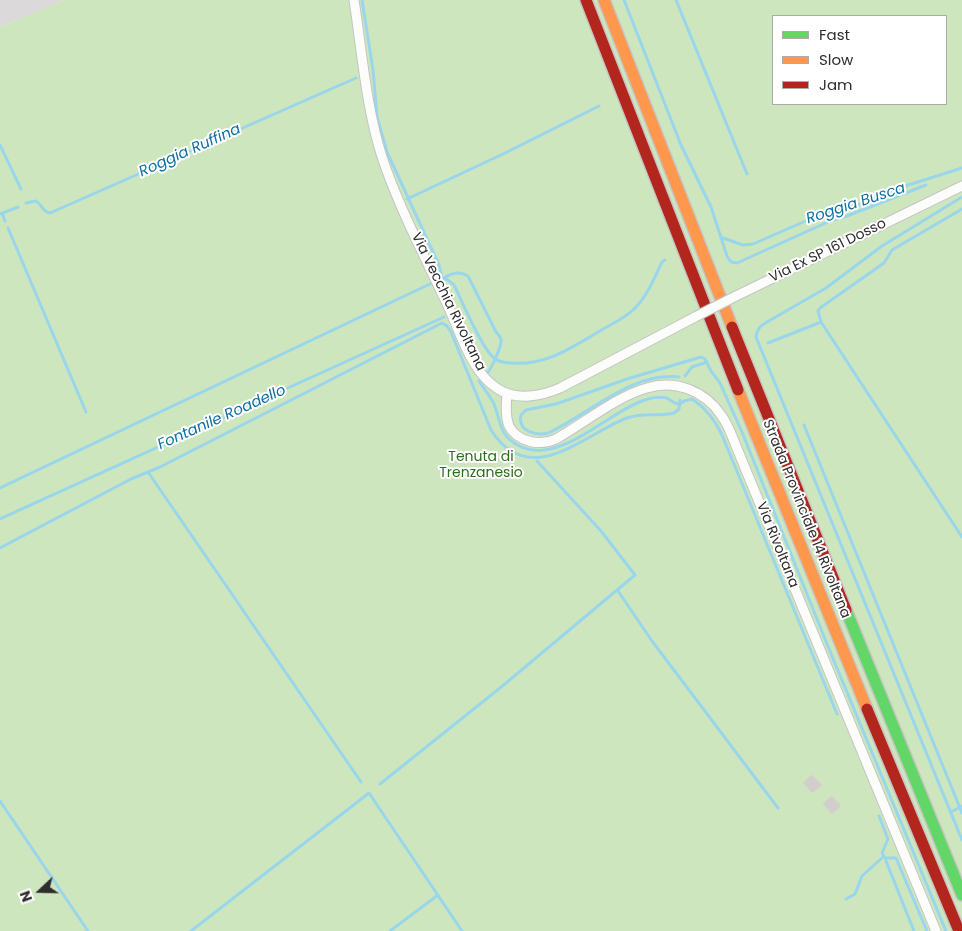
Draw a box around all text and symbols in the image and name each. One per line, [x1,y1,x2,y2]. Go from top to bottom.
legend [772,15,947,105]
text: Fast [819,24,850,45]
text: Slow [819,49,853,70]
text: Jam [819,74,853,95]
water label: Roggia Ruffina [136,121,244,181]
water label: Roggia Busca [804,179,908,229]
street label: Via Ex SP 161 Dosso [767,215,889,287]
street label: Via Vecchia Rivoltana [407,230,489,374]
water label: Fontanile Roadello [155,382,289,454]
street label: Strada Provinciale 14 Rivoltana [758,417,854,621]
park label: Tenuta di Trenzanesio [439,449,523,482]
street label: Via Rivoltana [752,500,802,590]
north arrow [15,866,65,916]
text: N [15,888,37,905]

